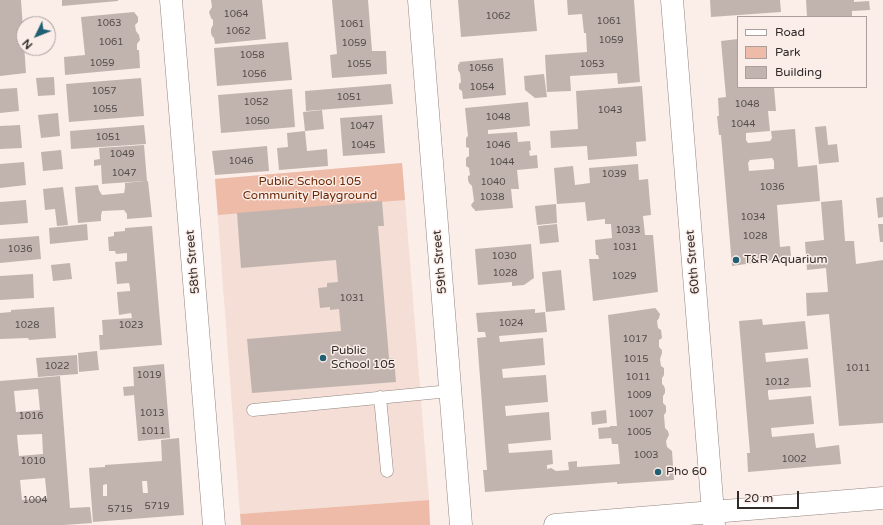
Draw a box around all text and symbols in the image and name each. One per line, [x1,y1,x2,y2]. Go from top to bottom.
house number: 1064 [223,8,249,20]
house number: 1062 [485,10,511,22]
house number: 1061 [596,15,622,27]
north arrow [16,16,56,56]
legend [737,16,867,88]
house number: 1063 [96,17,122,29]
house number: 1061 [339,18,365,30]
house number: 1062 [225,25,251,37]
text: Road [775,25,805,39]
house number: 1059 [598,34,624,46]
text: N [20,36,35,52]
house number: 1061 [98,36,124,48]
house number: 1059 [341,37,367,49]
text: Park [775,45,801,59]
house number: 1058 [239,49,265,61]
house number: 1059 [89,57,115,69]
house number: 1055 [346,58,372,70]
house number: 1053 [579,58,605,70]
house number: 1056 [468,62,494,74]
text: Building [775,65,822,79]
house number: 1056 [241,68,267,80]
house number: 1054 [469,81,495,93]
house number: 1057 [91,85,117,97]
house number: 1051 [336,91,362,103]
house number: 1052 [243,96,269,108]
house number: 1048 [734,98,760,110]
house number: 1055 [92,103,118,115]
house number: 1043 [597,104,623,116]
house number: 1048 [485,111,511,123]
house number: 1050 [244,115,270,127]
house number: 1044 [730,118,756,130]
house number: 1047 [349,120,375,132]
house number: 1051 [95,131,121,143]
house number: 1045 [350,139,376,151]
house number: 1046 [485,139,511,151]
house number: 1049 [109,148,135,160]
house number: 1046 [228,155,254,167]
house number: 1044 [489,156,515,168]
house number: 1047 [111,167,137,179]
house number: 1039 [601,168,627,180]
park label: Public School 105 Community Playground [243,175,377,203]
house number: 1040 [480,176,506,188]
house number: 1036 [759,181,785,193]
house number: 1038 [479,191,505,203]
house number: 1034 [740,211,766,223]
house number: 1033 [615,224,641,236]
street label: 58th Street [183,229,203,295]
street label: 59th Street [430,229,450,295]
street label: 60th Street [683,229,703,295]
house number: 1028 [742,230,768,242]
house number: 1031 [612,241,638,253]
house number: 1036 [7,243,33,255]
house number: 1030 [491,250,517,262]
place label: T&R Aquarium [744,253,828,267]
marker: T&R Aquarium [731,255,741,265]
house number: 1028 [492,267,518,279]
house number: 1029 [611,270,637,282]
house number: 1031 [339,292,365,304]
house number: 1024 [498,317,524,329]
house number: 1028 [14,319,40,331]
house number: 1023 [118,319,144,331]
house number: 1017 [622,333,648,345]
place label: Public School 105 [331,344,395,372]
marker: Public School 105 [318,353,328,363]
house number: 1015 [623,353,649,365]
house number: 1022 [44,360,70,372]
house number: 1011 [845,362,871,374]
house number: 1019 [136,369,162,381]
house number: 1011 [625,371,651,383]
house number: 1012 [764,376,790,388]
house number: 1009 [626,389,652,401]
house number: 1013 [139,407,165,419]
house number: 1007 [628,408,654,420]
house number: 1016 [18,410,44,422]
house number: 1011 [140,425,166,437]
house number: 1005 [626,426,652,438]
house number: 1003 [633,449,659,461]
house number: 1002 [781,453,807,465]
house number: 1010 [20,455,46,467]
place label: Pho 60 [666,465,707,479]
marker: Pho 60 [653,467,663,477]
scale bar [739,483,801,509]
text: 20 m [744,491,773,505]
house number: 1004 [22,494,48,506]
house number: 5719 [144,500,170,512]
house number: 5715 [107,503,133,515]

